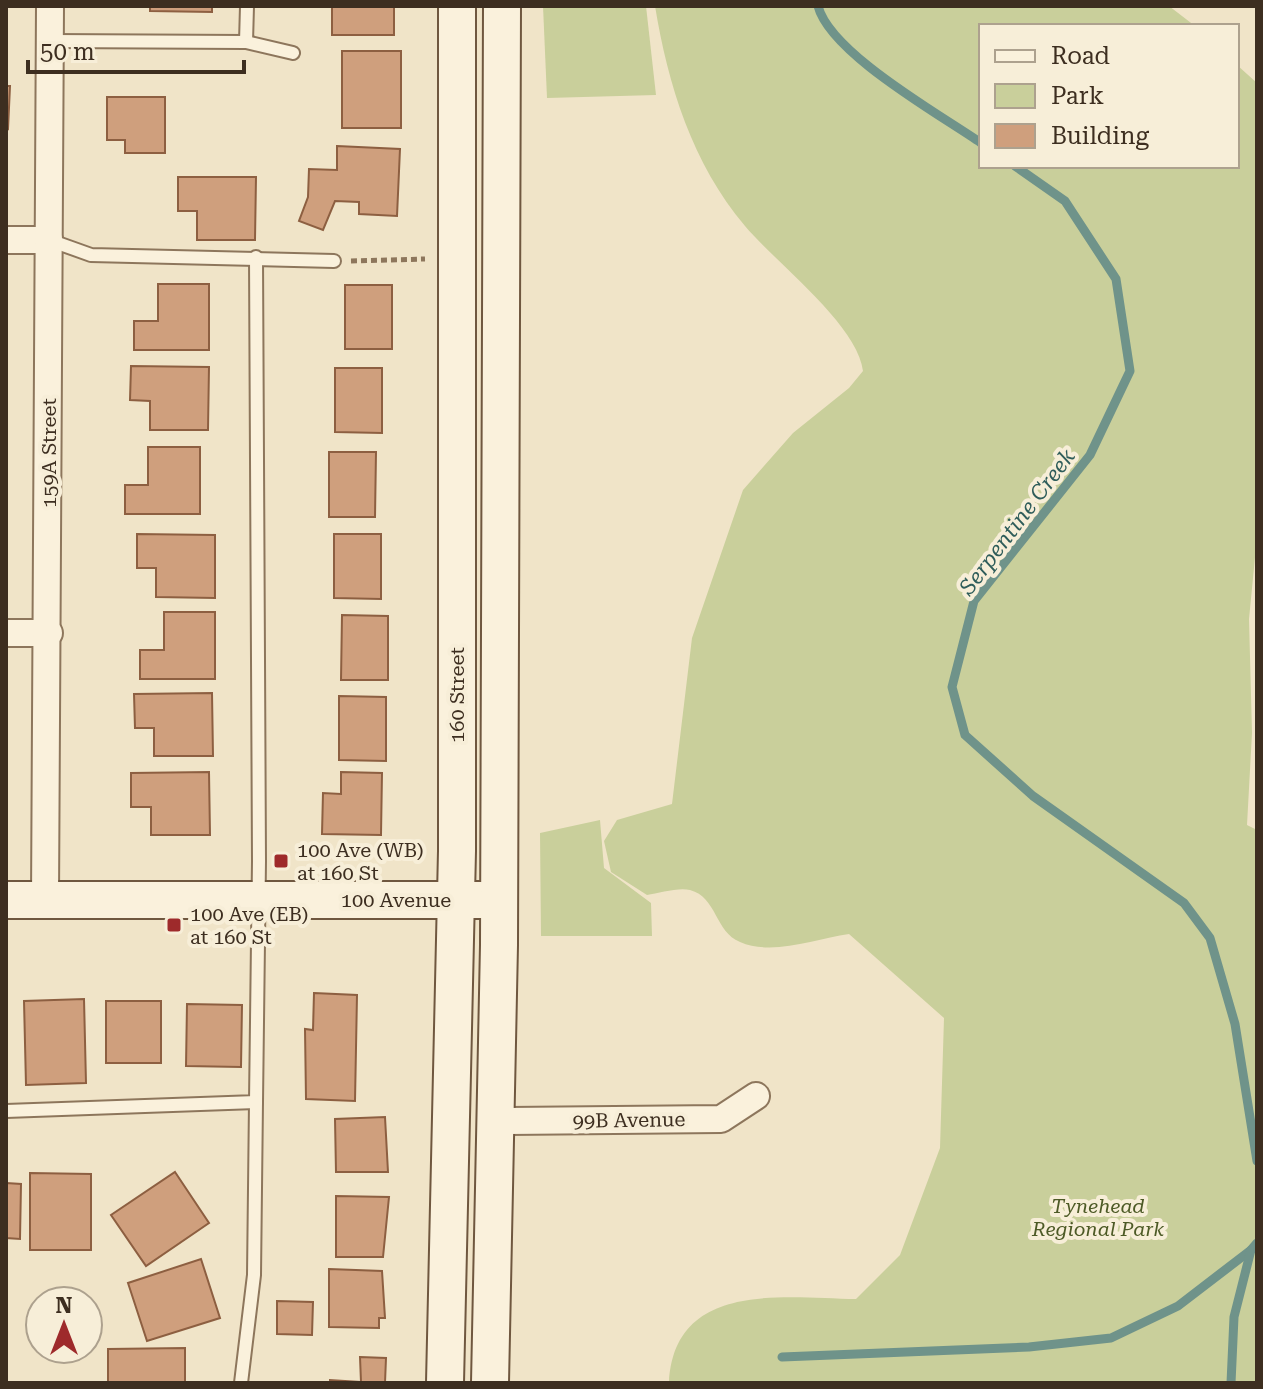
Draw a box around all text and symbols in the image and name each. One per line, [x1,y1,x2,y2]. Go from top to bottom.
scale bar [28,24,244,74]
legend [979,24,1239,168]
text: 50 m [40,38,95,66]
text: Road [1051,42,1110,70]
text: Park [1051,82,1104,110]
text: Building [1051,122,1149,150]
street label: 159A Street [37,397,61,508]
water label: Serpentine Creek [953,444,1080,601]
street label: 160 Street [445,646,469,743]
place label: 100 Ave (WB) at 160 St [297,838,424,885]
marker: 100 Ave (WB) at 160 St [272,852,290,870]
street label: 100 Avenue [341,888,451,912]
place label: 100 Ave (EB) at 160 St [190,902,308,949]
marker: 100 Ave (EB) at 160 St [165,916,183,934]
street label: 99B Avenue [573,1107,685,1133]
park label: Tynehead Regional Park [1031,1194,1164,1241]
north arrow [24,1285,104,1365]
text: N [56,1293,73,1318]

